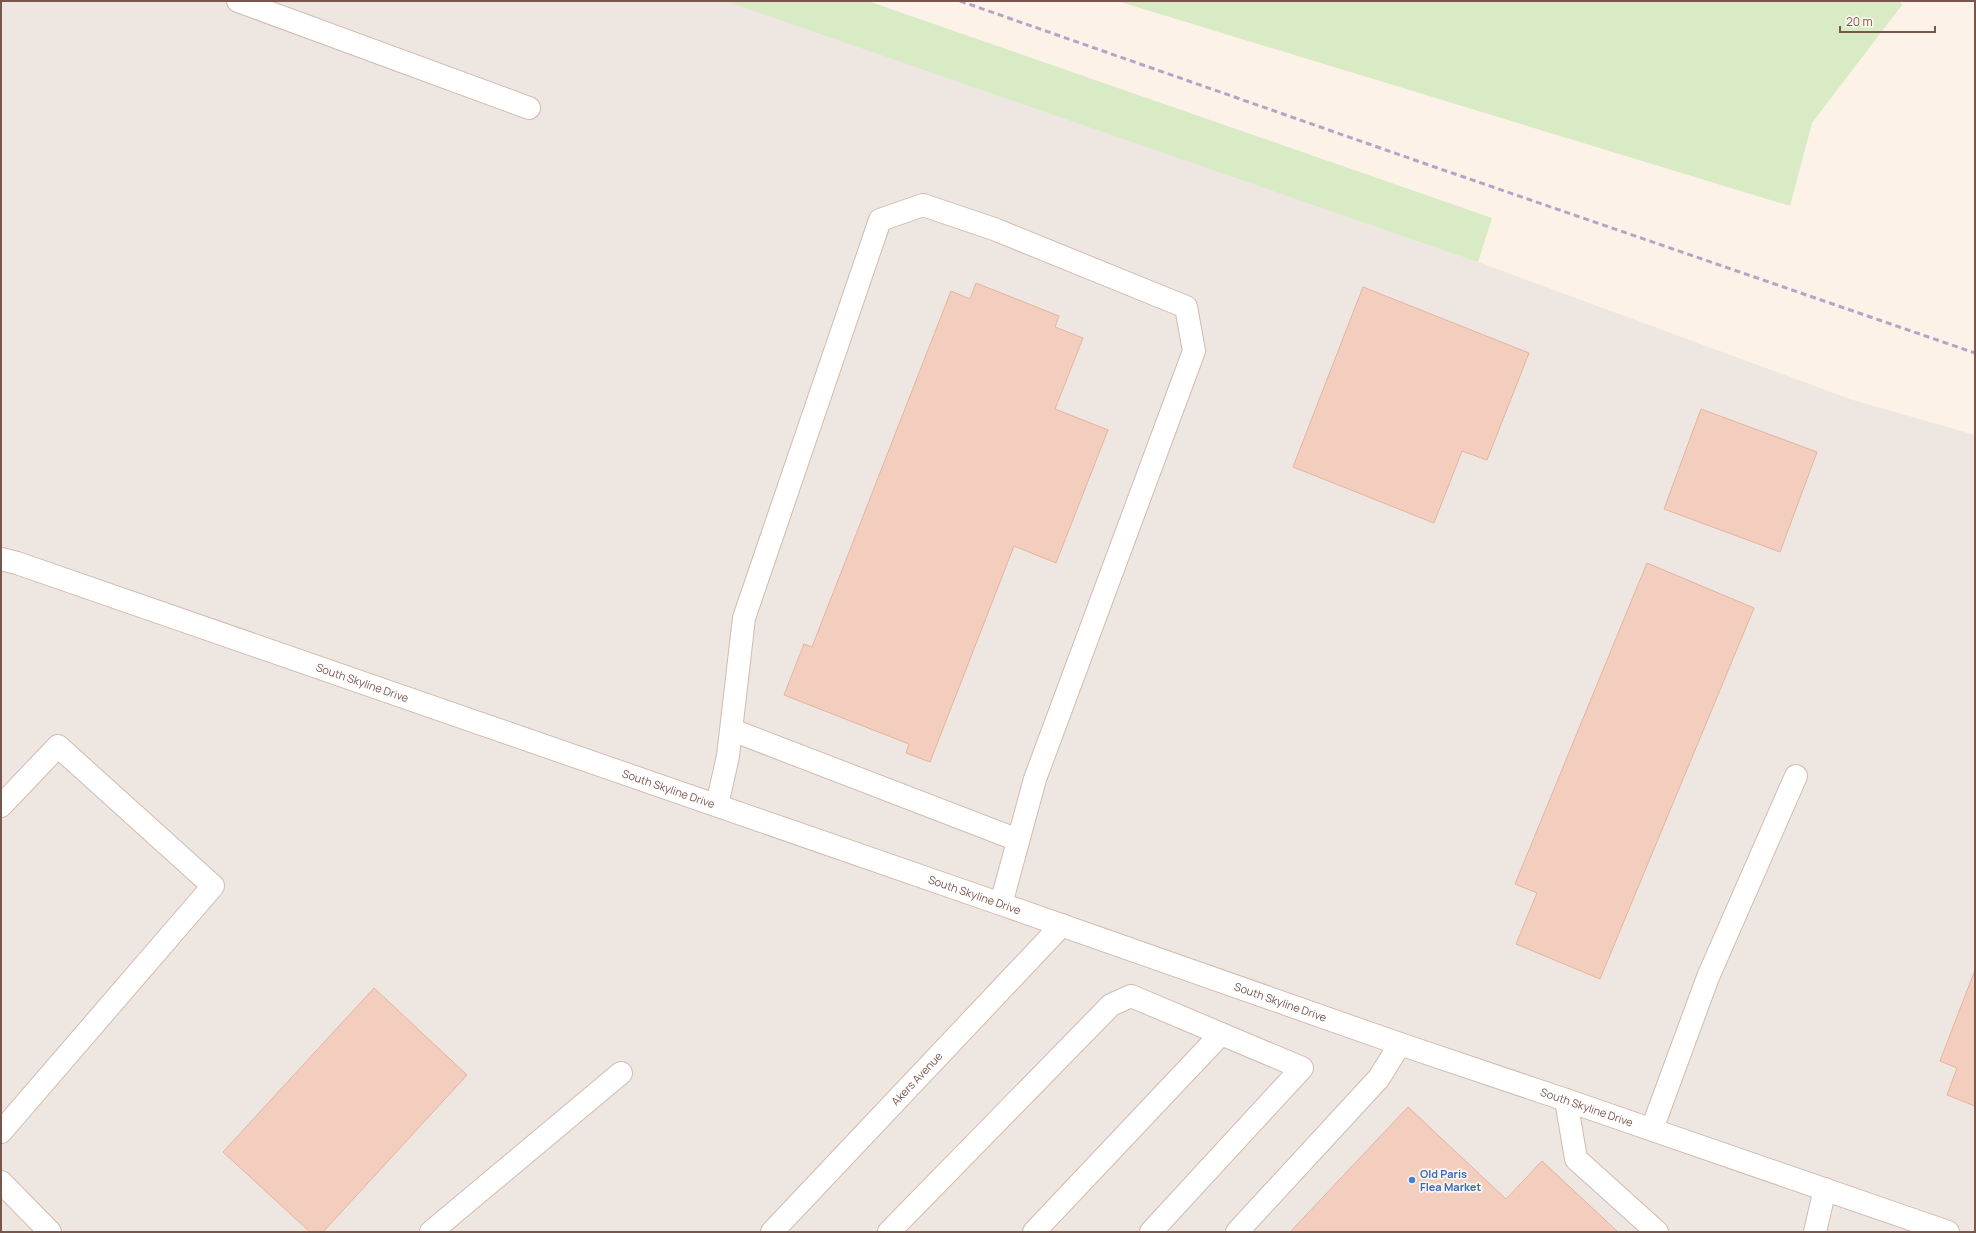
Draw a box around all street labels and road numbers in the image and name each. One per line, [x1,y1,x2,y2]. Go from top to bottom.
street label: South Skyline Drive [314,659,411,705]
street label: South Skyline Drive [620,765,718,811]
street label: South Skyline Drive [926,871,1024,918]
street label: South Skyline Drive [1232,978,1329,1025]
street label: Akers Avenue [888,1048,946,1108]
street label: South Skyline Drive [1539,1084,1636,1130]

